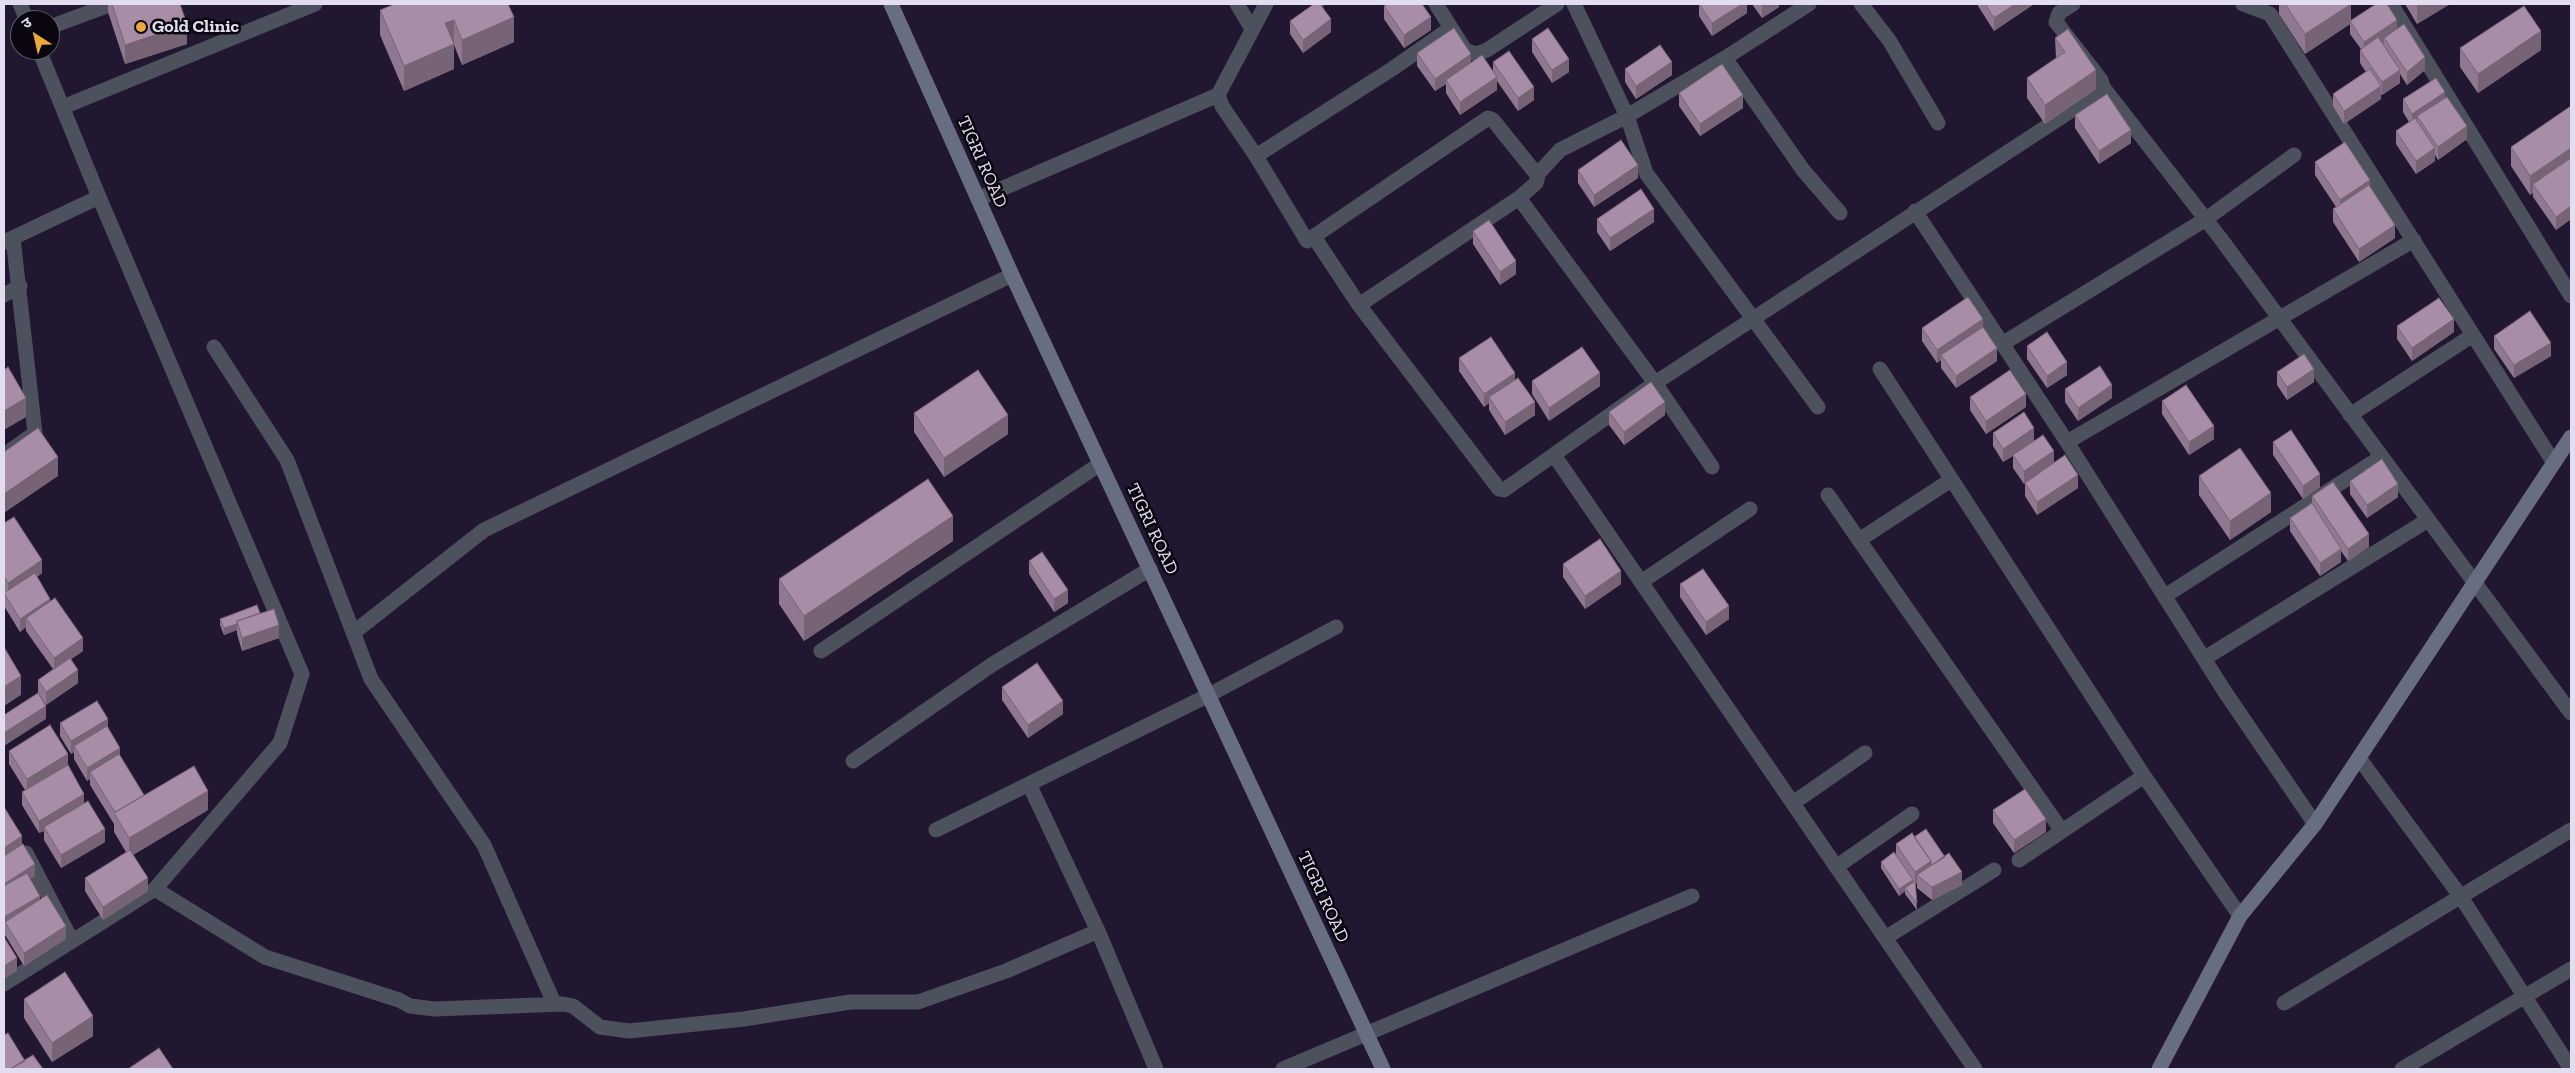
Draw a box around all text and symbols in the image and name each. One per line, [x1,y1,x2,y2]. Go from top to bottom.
north arrow [10,10,60,60]
text: उ [18,14,35,32]
place label: Gold Clinic [152,16,239,38]
marker: Gold Clinic [134,20,148,34]
street label: TIGRI ROAD [952,113,1012,211]
street label: TIGRI ROAD [1121,480,1183,578]
street label: TIGRI ROAD [1292,848,1354,946]

